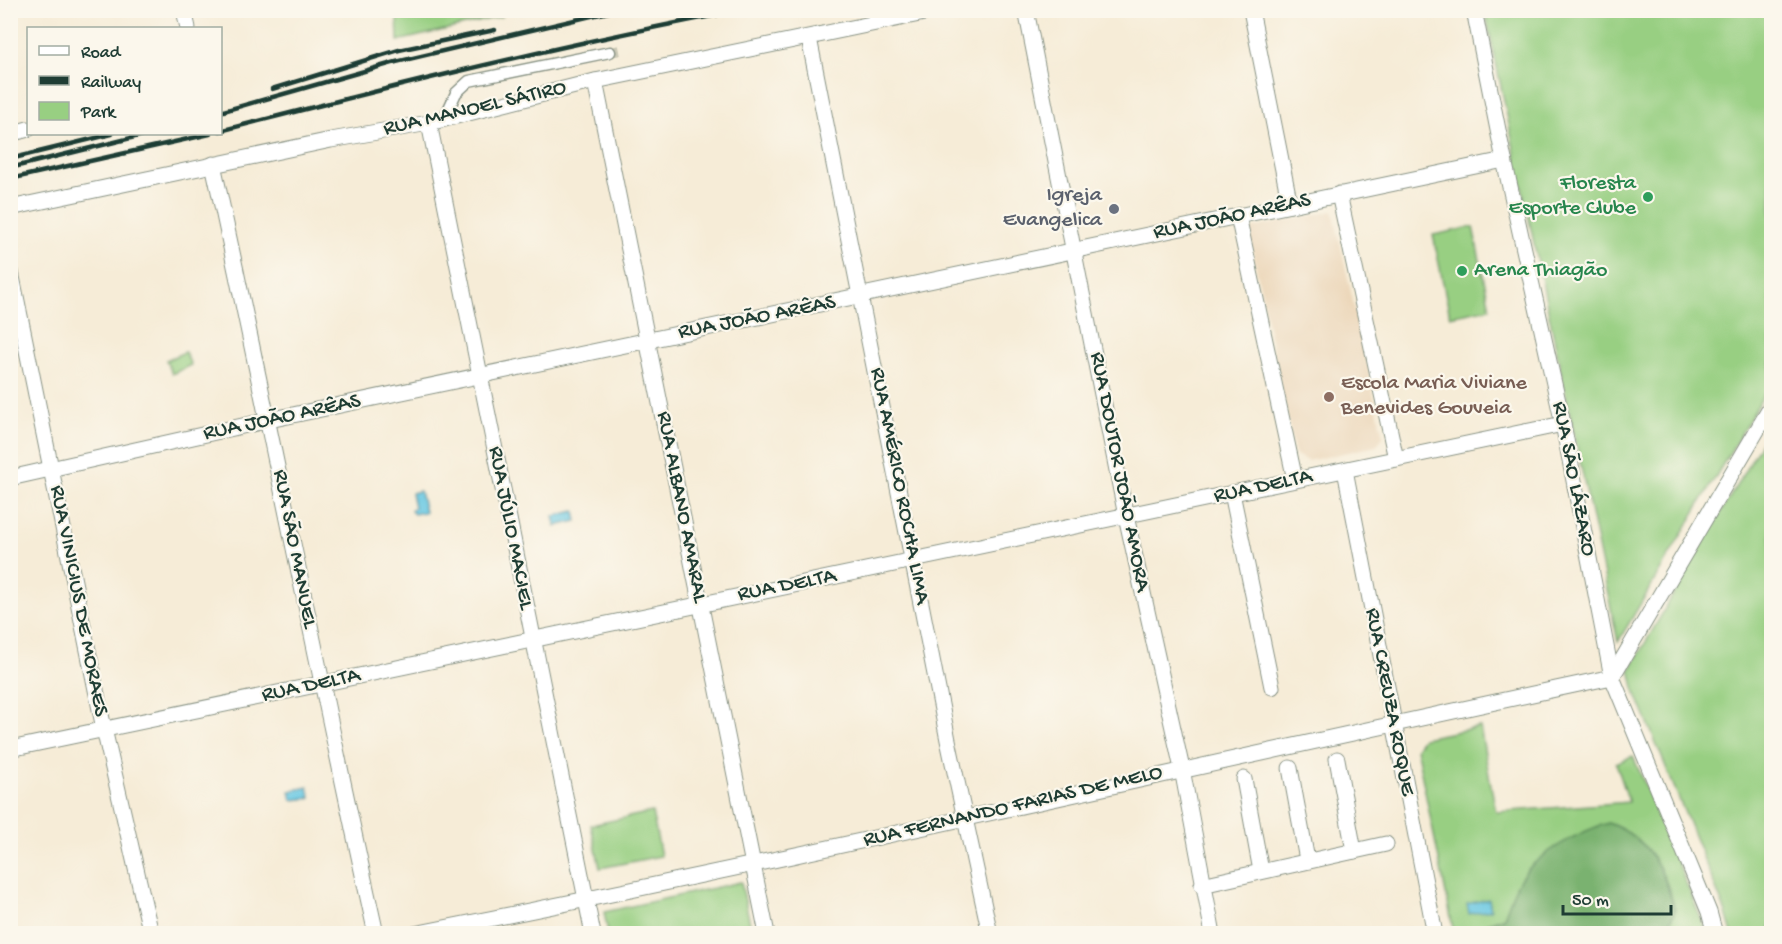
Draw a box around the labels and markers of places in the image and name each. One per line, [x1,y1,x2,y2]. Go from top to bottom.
place label: Floresta Esporte Clube [1509,171,1637,222]
place label: Igreja Evangelica [1003,183,1103,234]
marker: Floresta Esporte Clube [1641,190,1655,204]
marker: Igreja Evangelica [1107,202,1121,216]
place label: Arena Thiagão [1474,258,1607,284]
marker: Arena Thiagão [1455,264,1469,278]
place label: Escola Maria Viviane Benevides Gouveia [1340,371,1528,422]
marker: Escola Maria Viviane Benevides Gouveia [1322,390,1336,404]

